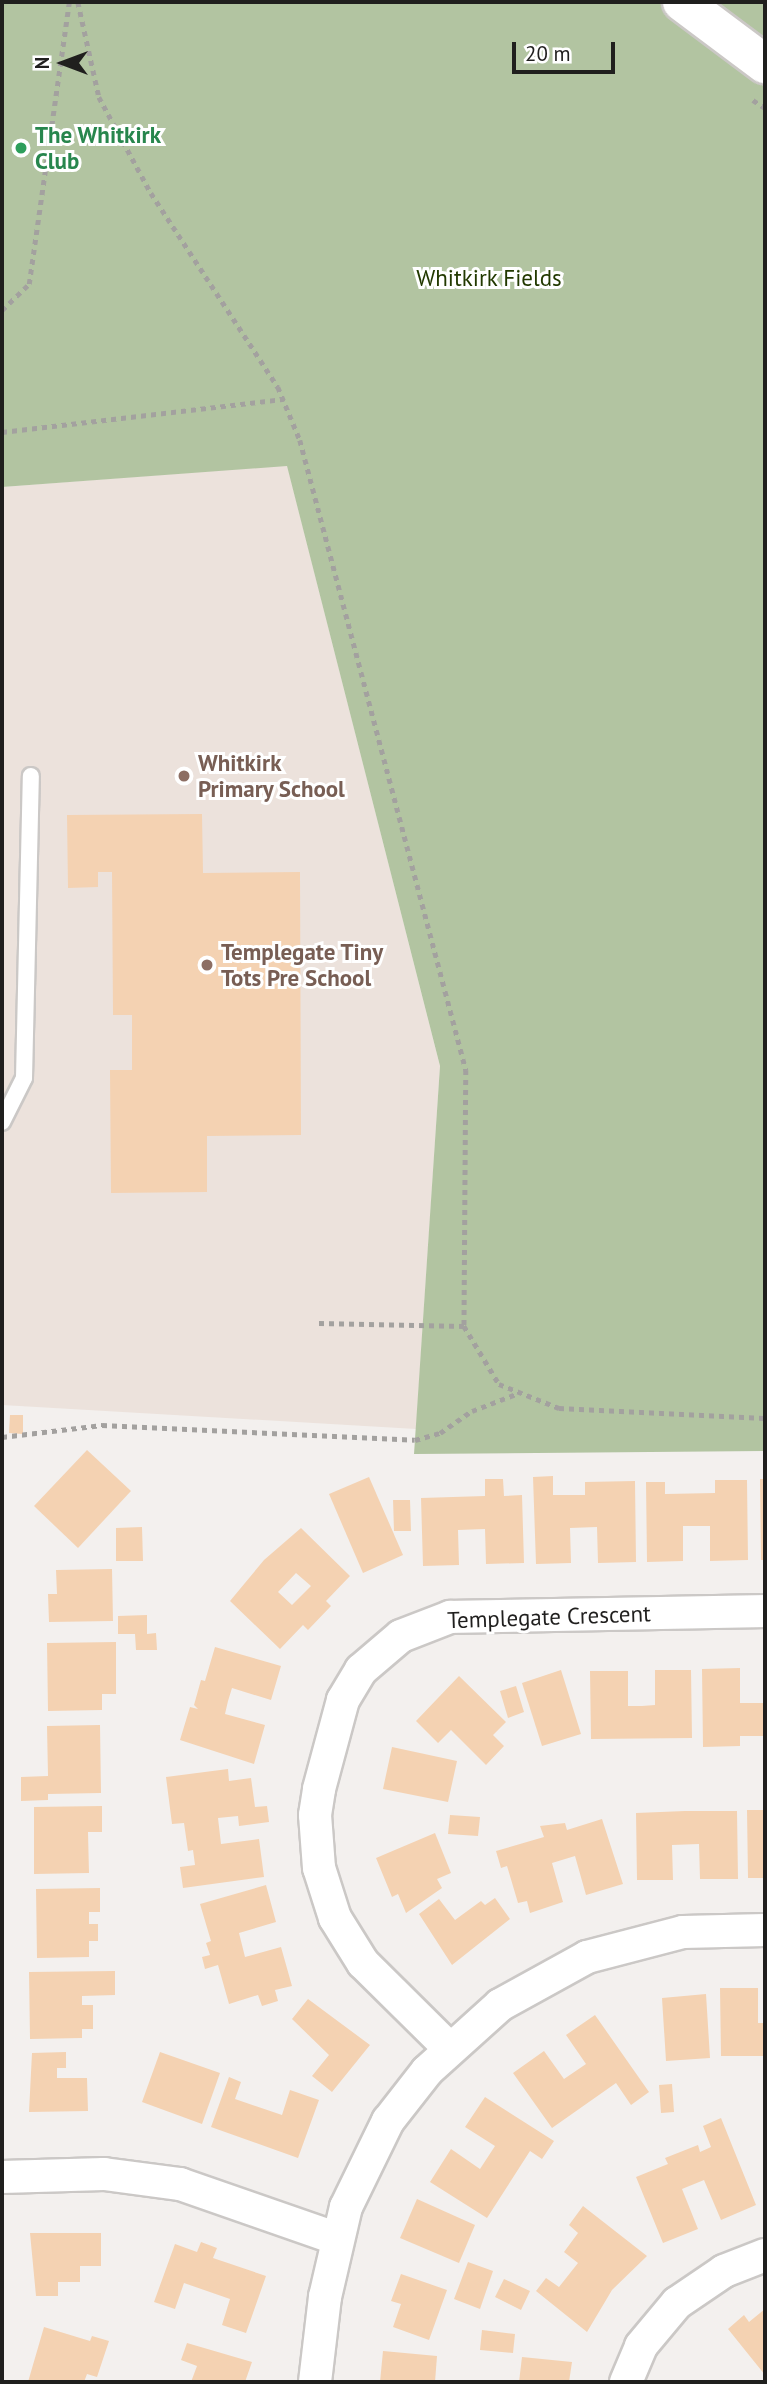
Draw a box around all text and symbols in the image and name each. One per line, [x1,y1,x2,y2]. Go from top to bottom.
north arrow [28,28,98,98]
scale bar [515,28,618,72]
text: 20 m [525,40,571,67]
text: N [30,57,54,69]
place label: The Whitkirk Club [35,121,162,175]
marker: The Whitkirk Club [13,140,29,156]
park label: Whitkirk Fields [416,264,562,292]
place label: Whitkirk Primary School [198,749,346,803]
marker: Whitkirk Primary School [176,768,192,784]
place label: Templegate Tiny Tots Pre School [221,938,384,992]
marker: Templegate Tiny Tots Pre School [199,957,215,973]
street label: Templegate Crescent [447,1600,651,1634]

